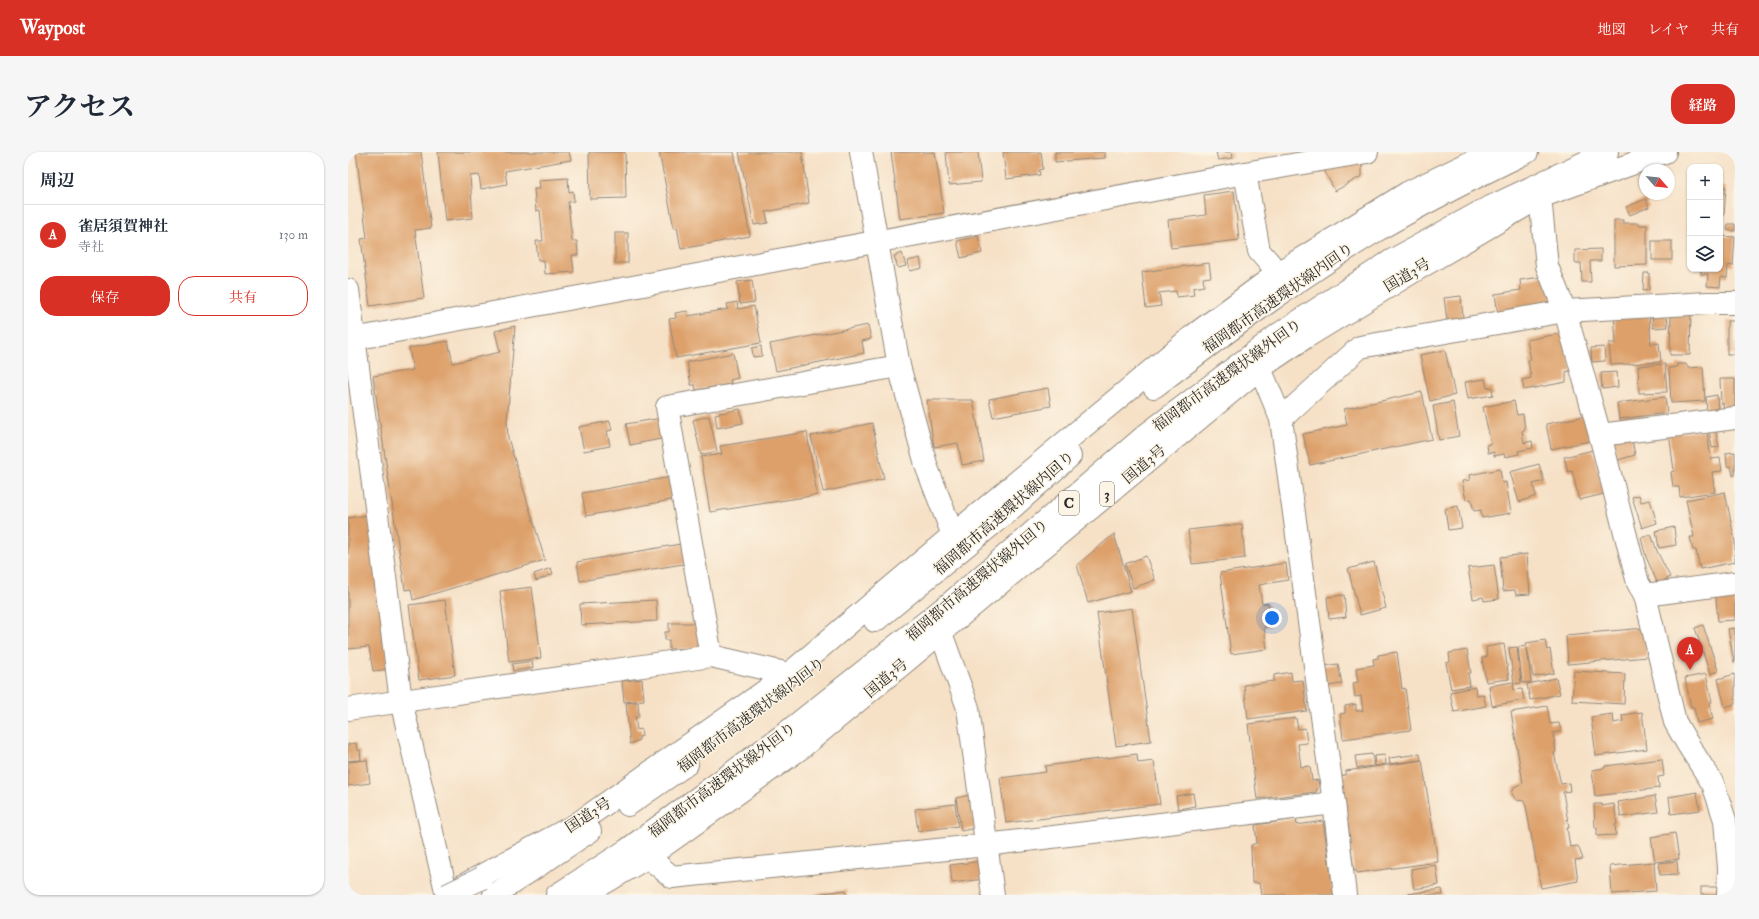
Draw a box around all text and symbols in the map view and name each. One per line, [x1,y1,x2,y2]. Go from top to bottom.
text: Waypost [20,16,85,40]
text: 地図 [1598,21,1626,38]
text: レイヤ [1648,21,1689,38]
text: 共有 [1711,21,1739,38]
button: 経路 [1671,84,1735,124]
text: アクセス [24,90,135,125]
north arrow [1639,164,1675,200]
map controls [1687,164,1723,272]
button: + [1687,164,1723,200]
text: 周辺 [40,170,74,191]
button: − [1687,200,1723,236]
text: 雀居須賀神社 [78,217,168,236]
text: A [49,227,57,243]
text: 130 m [279,227,308,243]
button: layers [1687,236,1723,272]
text: 寺社 [78,239,104,255]
street label: 福岡都市高速環状線内回り [1199,239,1357,358]
street label: 国道3号 [1381,254,1434,297]
button: 保存 [40,276,170,316]
button: 共有 [178,276,308,316]
street label: 福岡都市高速環状線外回り [1149,315,1306,436]
street label: 国道3号 [1119,441,1170,488]
street label: 福岡都市高速環状線内回り [930,447,1078,580]
road number: 3 [1100,482,1114,506]
road number: C [1059,491,1079,515]
street label: 福岡都市高速環状線外回り [902,515,1052,646]
your location [1262,608,1282,628]
pin: A [1677,637,1703,670]
street label: 福岡都市高速環状線内回り [674,654,829,777]
street label: 国道3号 [861,655,912,702]
street label: 福岡都市高速環状線外回り [645,719,800,842]
street label: 国道3号 [562,794,615,837]

